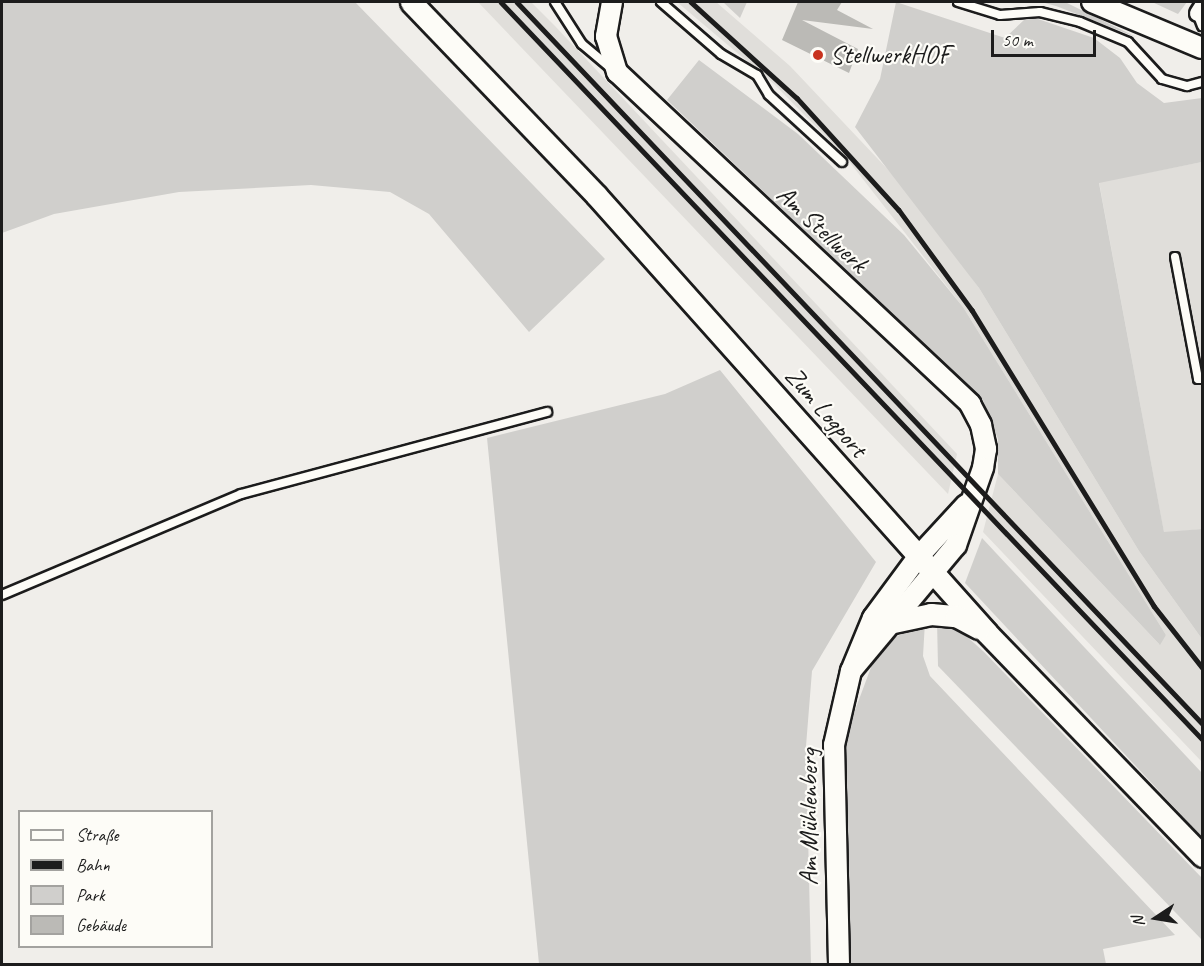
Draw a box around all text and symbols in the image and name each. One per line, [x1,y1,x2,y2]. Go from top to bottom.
scale bar [994,18,1099,56]
text: 50 m [1002,29,1033,51]
place label: StellwerkHOF [830,39,949,71]
marker: StellwerkHOF [811,48,825,62]
street label: Am Stellwerk [770,179,874,279]
street label: Zum Logport [778,360,874,464]
street label: Am Mühlenberg [793,748,825,886]
legend [18,810,213,948]
text: Straße [76,824,118,846]
text: Bahn [76,854,110,876]
text: Park [76,884,105,906]
north arrow [1126,888,1186,948]
text: Gebäude [76,914,126,936]
text: N [1128,915,1149,929]

